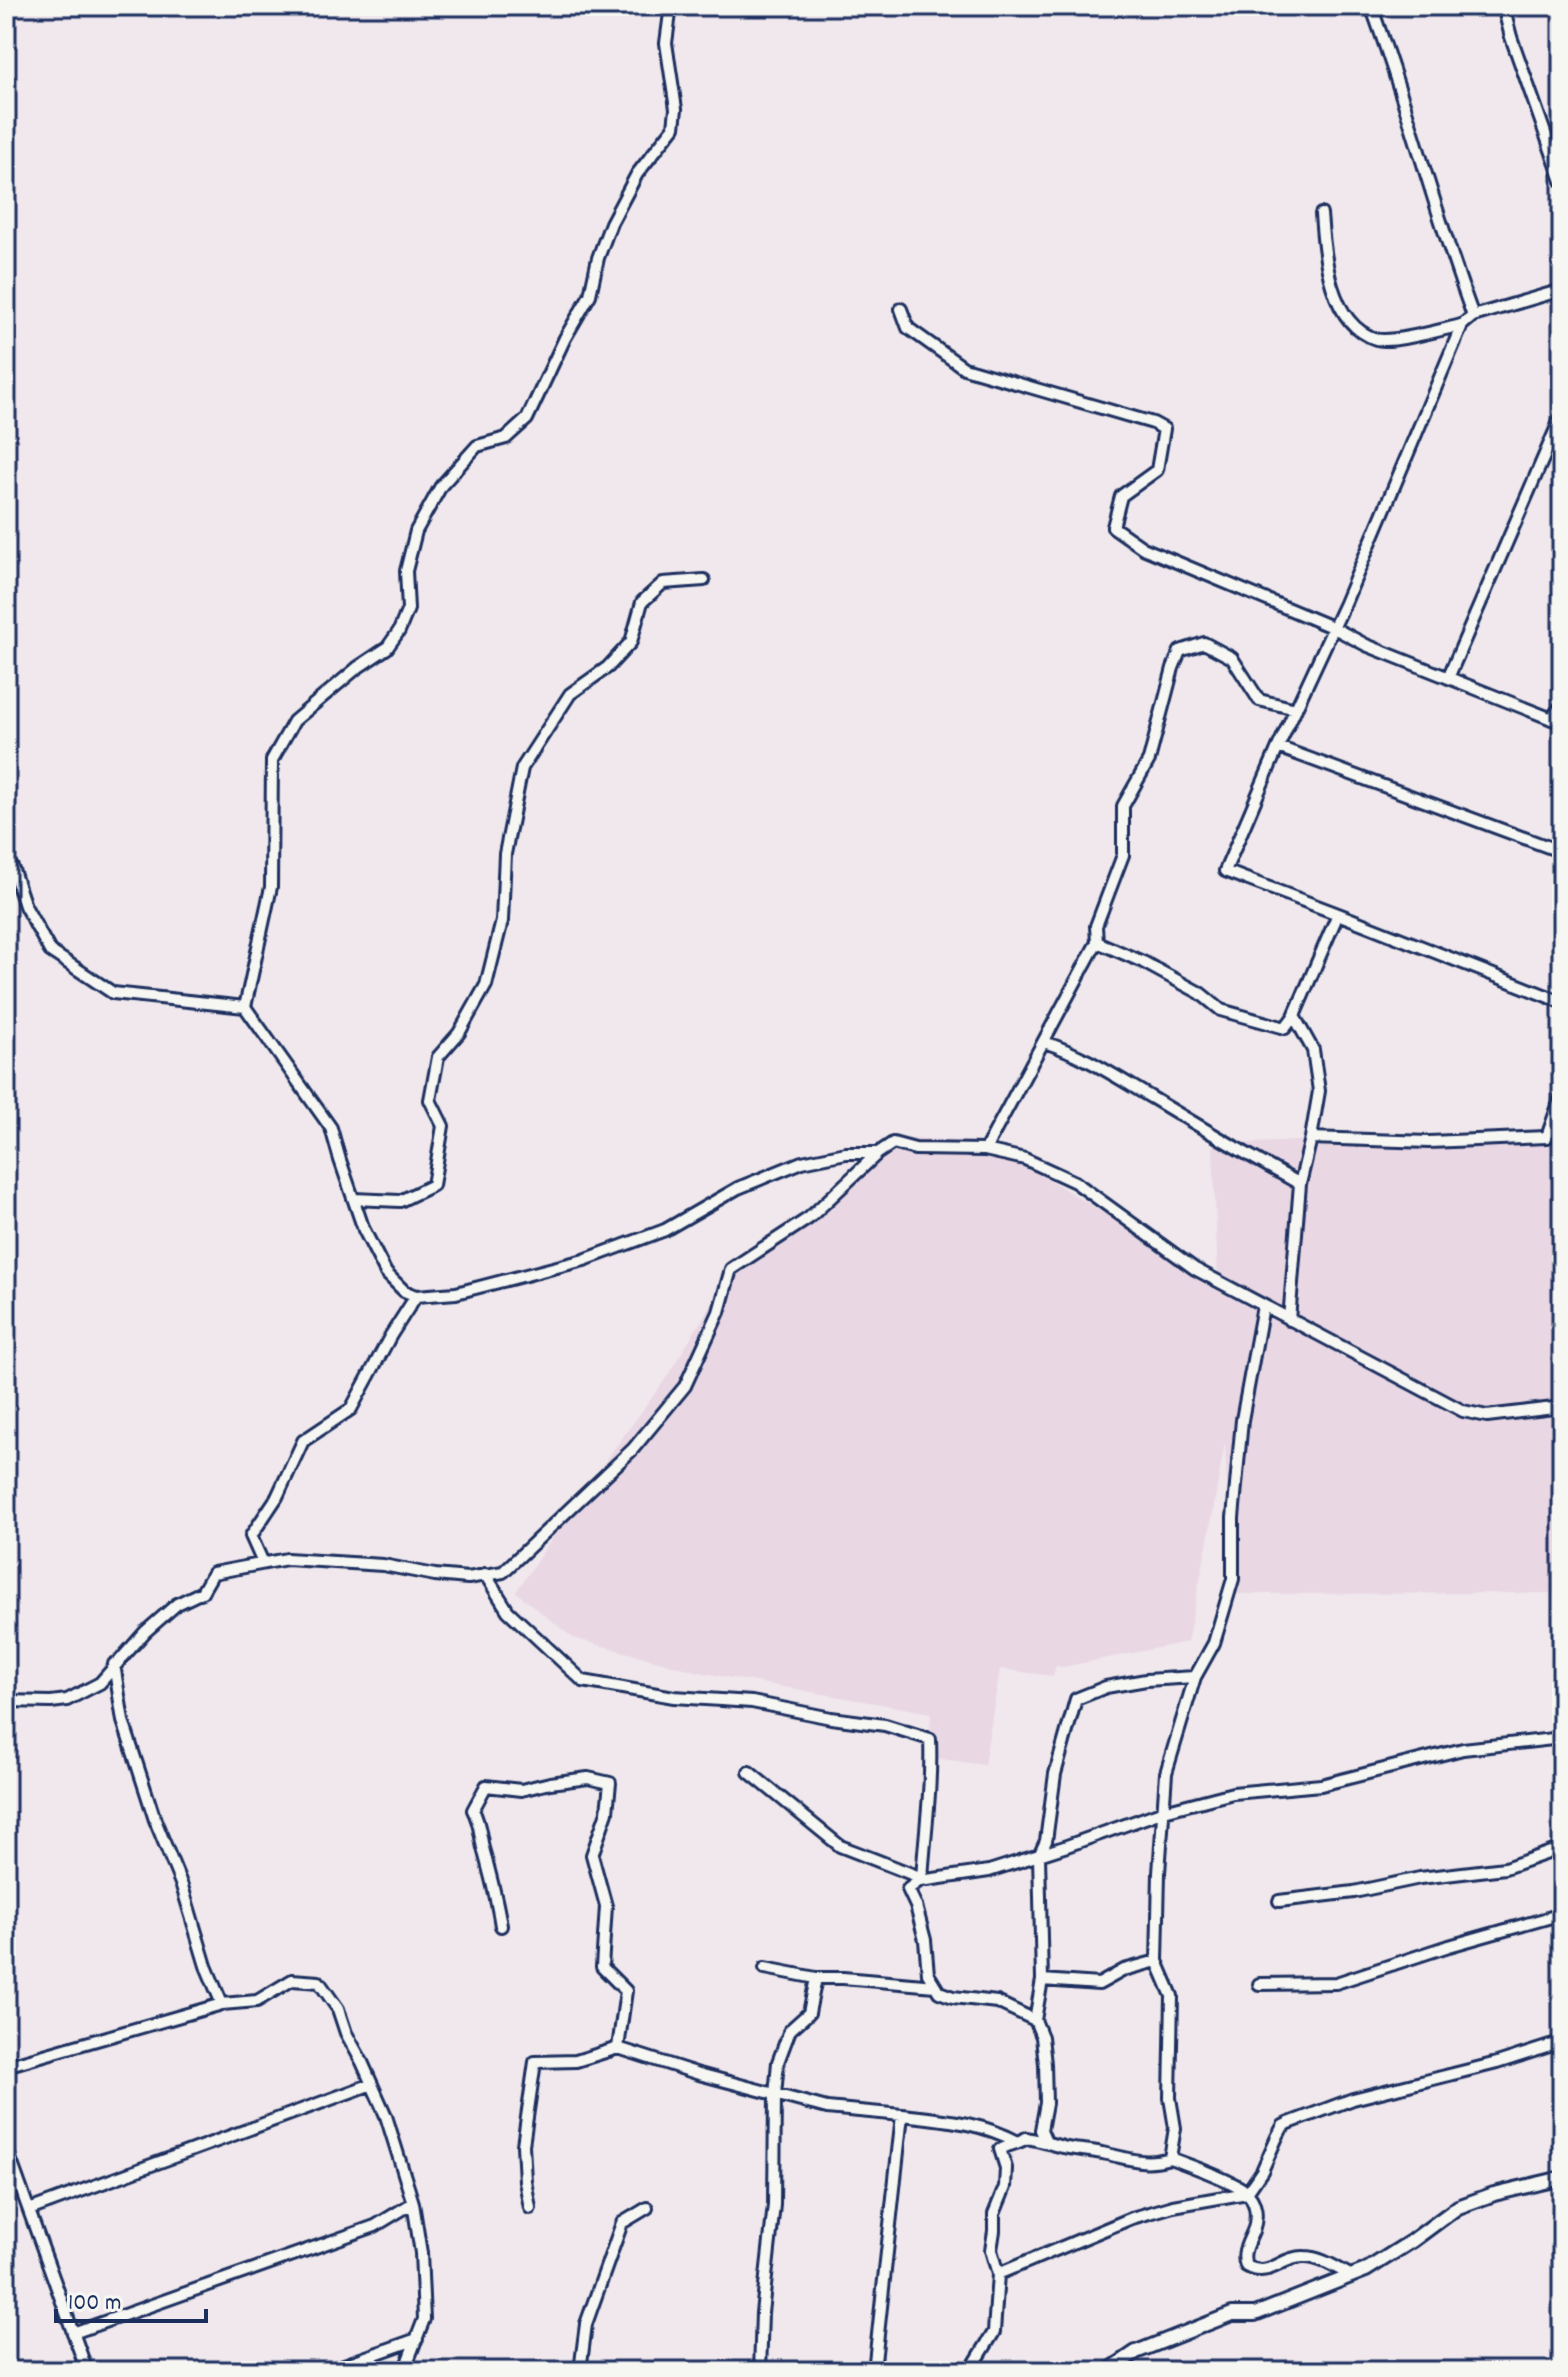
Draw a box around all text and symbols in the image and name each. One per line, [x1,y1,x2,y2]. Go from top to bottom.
scale bar [56,2273,206,2323]
text: 100 m [68,2287,121,2321]

